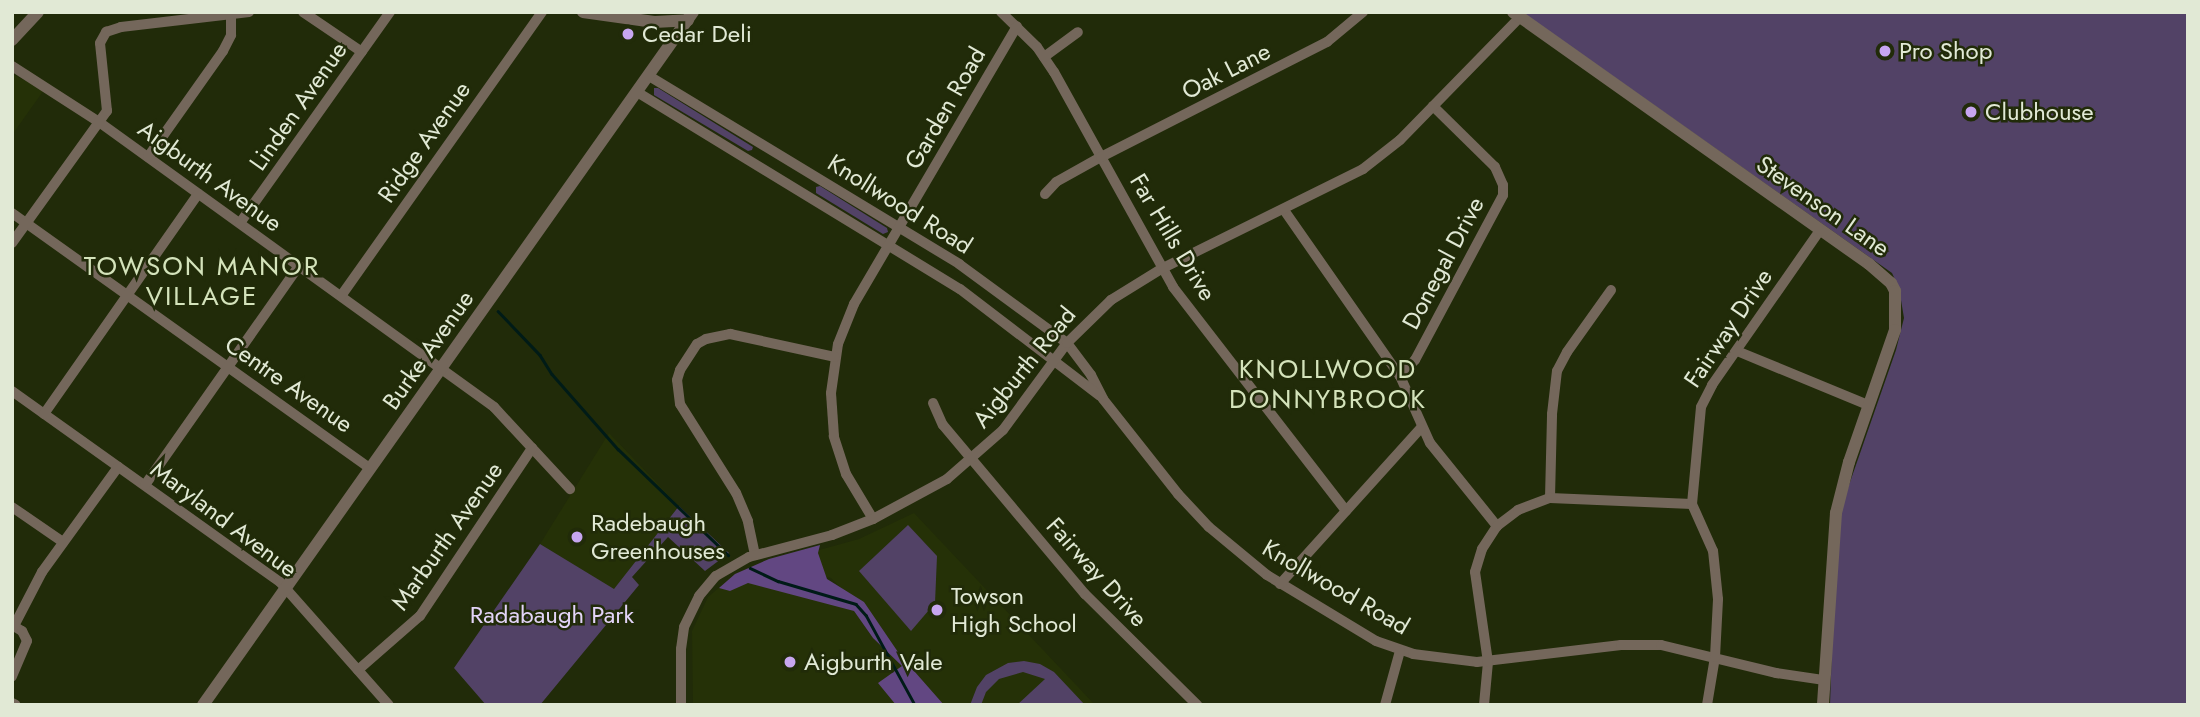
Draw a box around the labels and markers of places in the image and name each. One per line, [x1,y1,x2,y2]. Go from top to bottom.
place label: Cedar Deli [642,20,752,48]
marker: Cedar Deli [620,26,636,42]
place label: Pro Shop [1899,37,1992,65]
marker: Pro Shop [1877,43,1893,59]
place label: Clubhouse [1985,98,2094,126]
marker: Clubhouse [1963,104,1979,120]
place label: Radebaugh Greenhouses [591,509,725,565]
marker: Radebaugh Greenhouses [569,529,585,545]
place label: Towson High School [951,582,1077,638]
marker: Towson High School [929,602,945,618]
place label: Aigburth Vale [804,648,943,676]
marker: Aigburth Vale [782,654,798,670]

